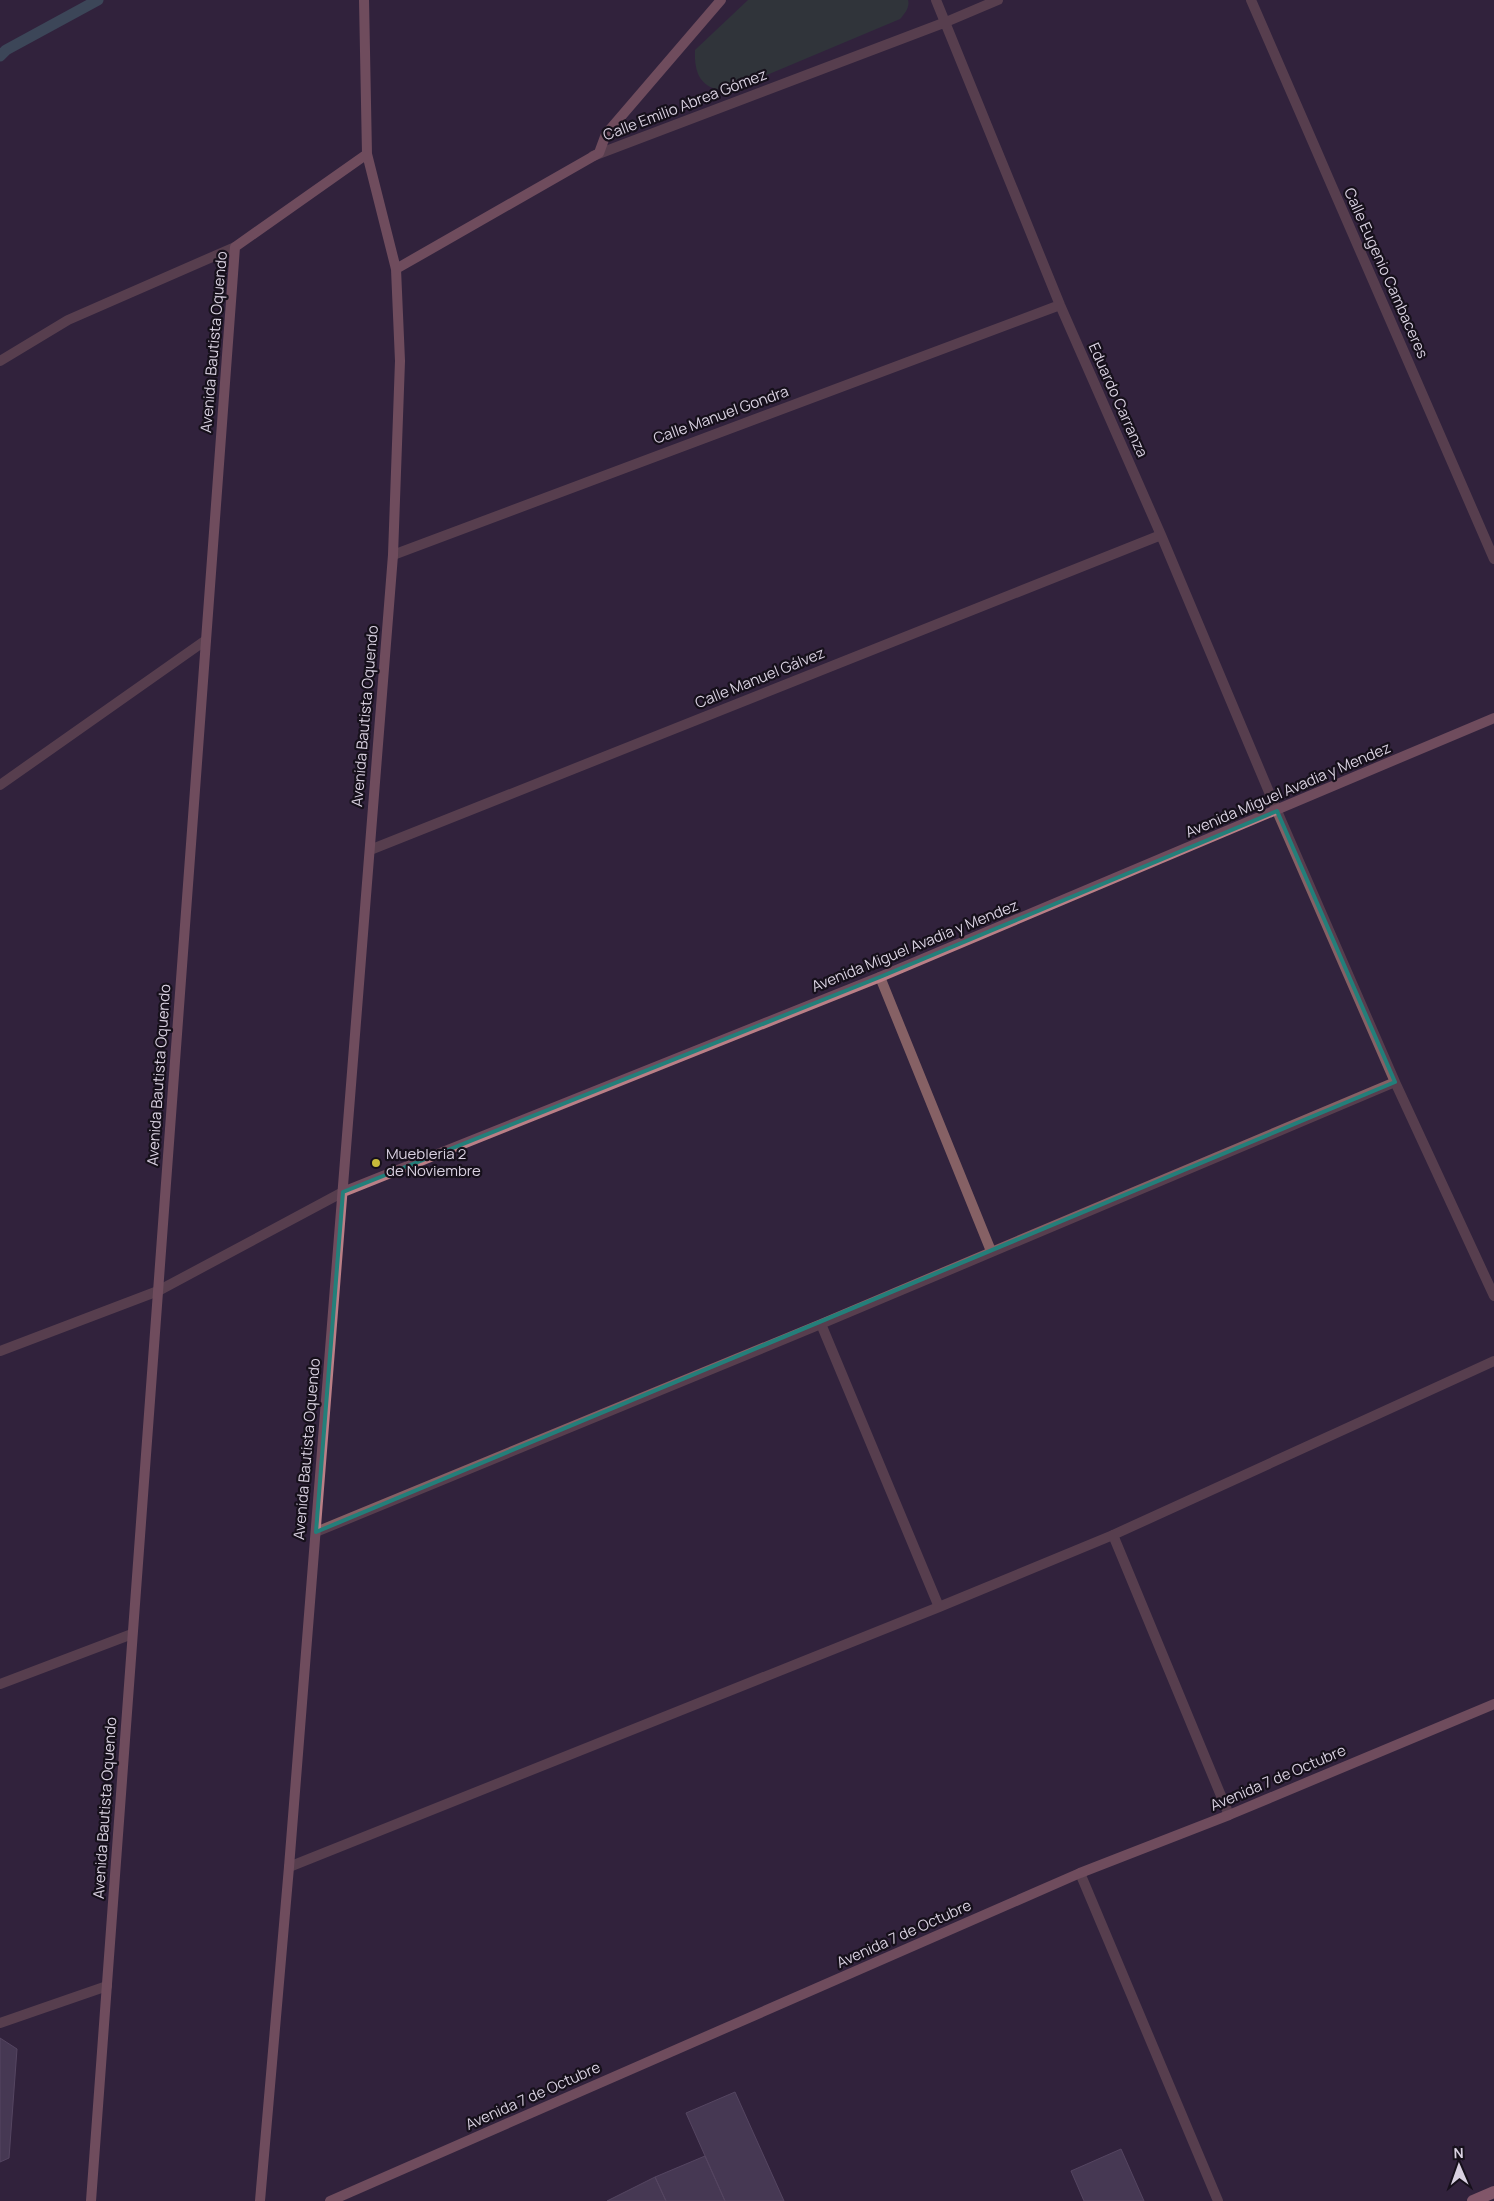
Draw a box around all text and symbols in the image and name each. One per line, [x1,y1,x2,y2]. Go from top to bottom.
street label: Calle Emilio Abrea Gómez [600,64,770,145]
street label: Calle Eugenio Cambaceres [1339,184,1434,362]
street label: Avenida Bautista Oquendo [195,250,232,434]
street label: Eduardo Carranza [1084,339,1153,460]
street label: Calle Manuel Gondra [650,380,791,449]
street label: Avenida Bautista Oquendo [346,624,383,808]
street label: Calle Manuel Gálvez [692,642,828,713]
street label: Avenida Miguel Avadia y Mendez [1182,737,1394,842]
street label: Avenida Miguel Avadia y Mendez [808,894,1021,997]
street label: Avenida Bautista Oquendo [142,983,175,1167]
place label: Muebleria 2 de Noviembre [386,1143,481,1181]
marker: Muebleria 2 de Noviembre [370,1157,382,1169]
street label: Avenida Bautista Oquendo [288,1357,325,1541]
street label: Avenida Bautista Oquendo [88,1716,121,1900]
street label: Avenida 7 de Octubre [1207,1739,1349,1816]
street label: Avenida 7 de Octubre [833,1894,975,1973]
street label: Avenida 7 de Octubre [462,2056,604,2135]
north arrow [1434,2141,1484,2191]
text: N [1453,2143,1464,2162]

